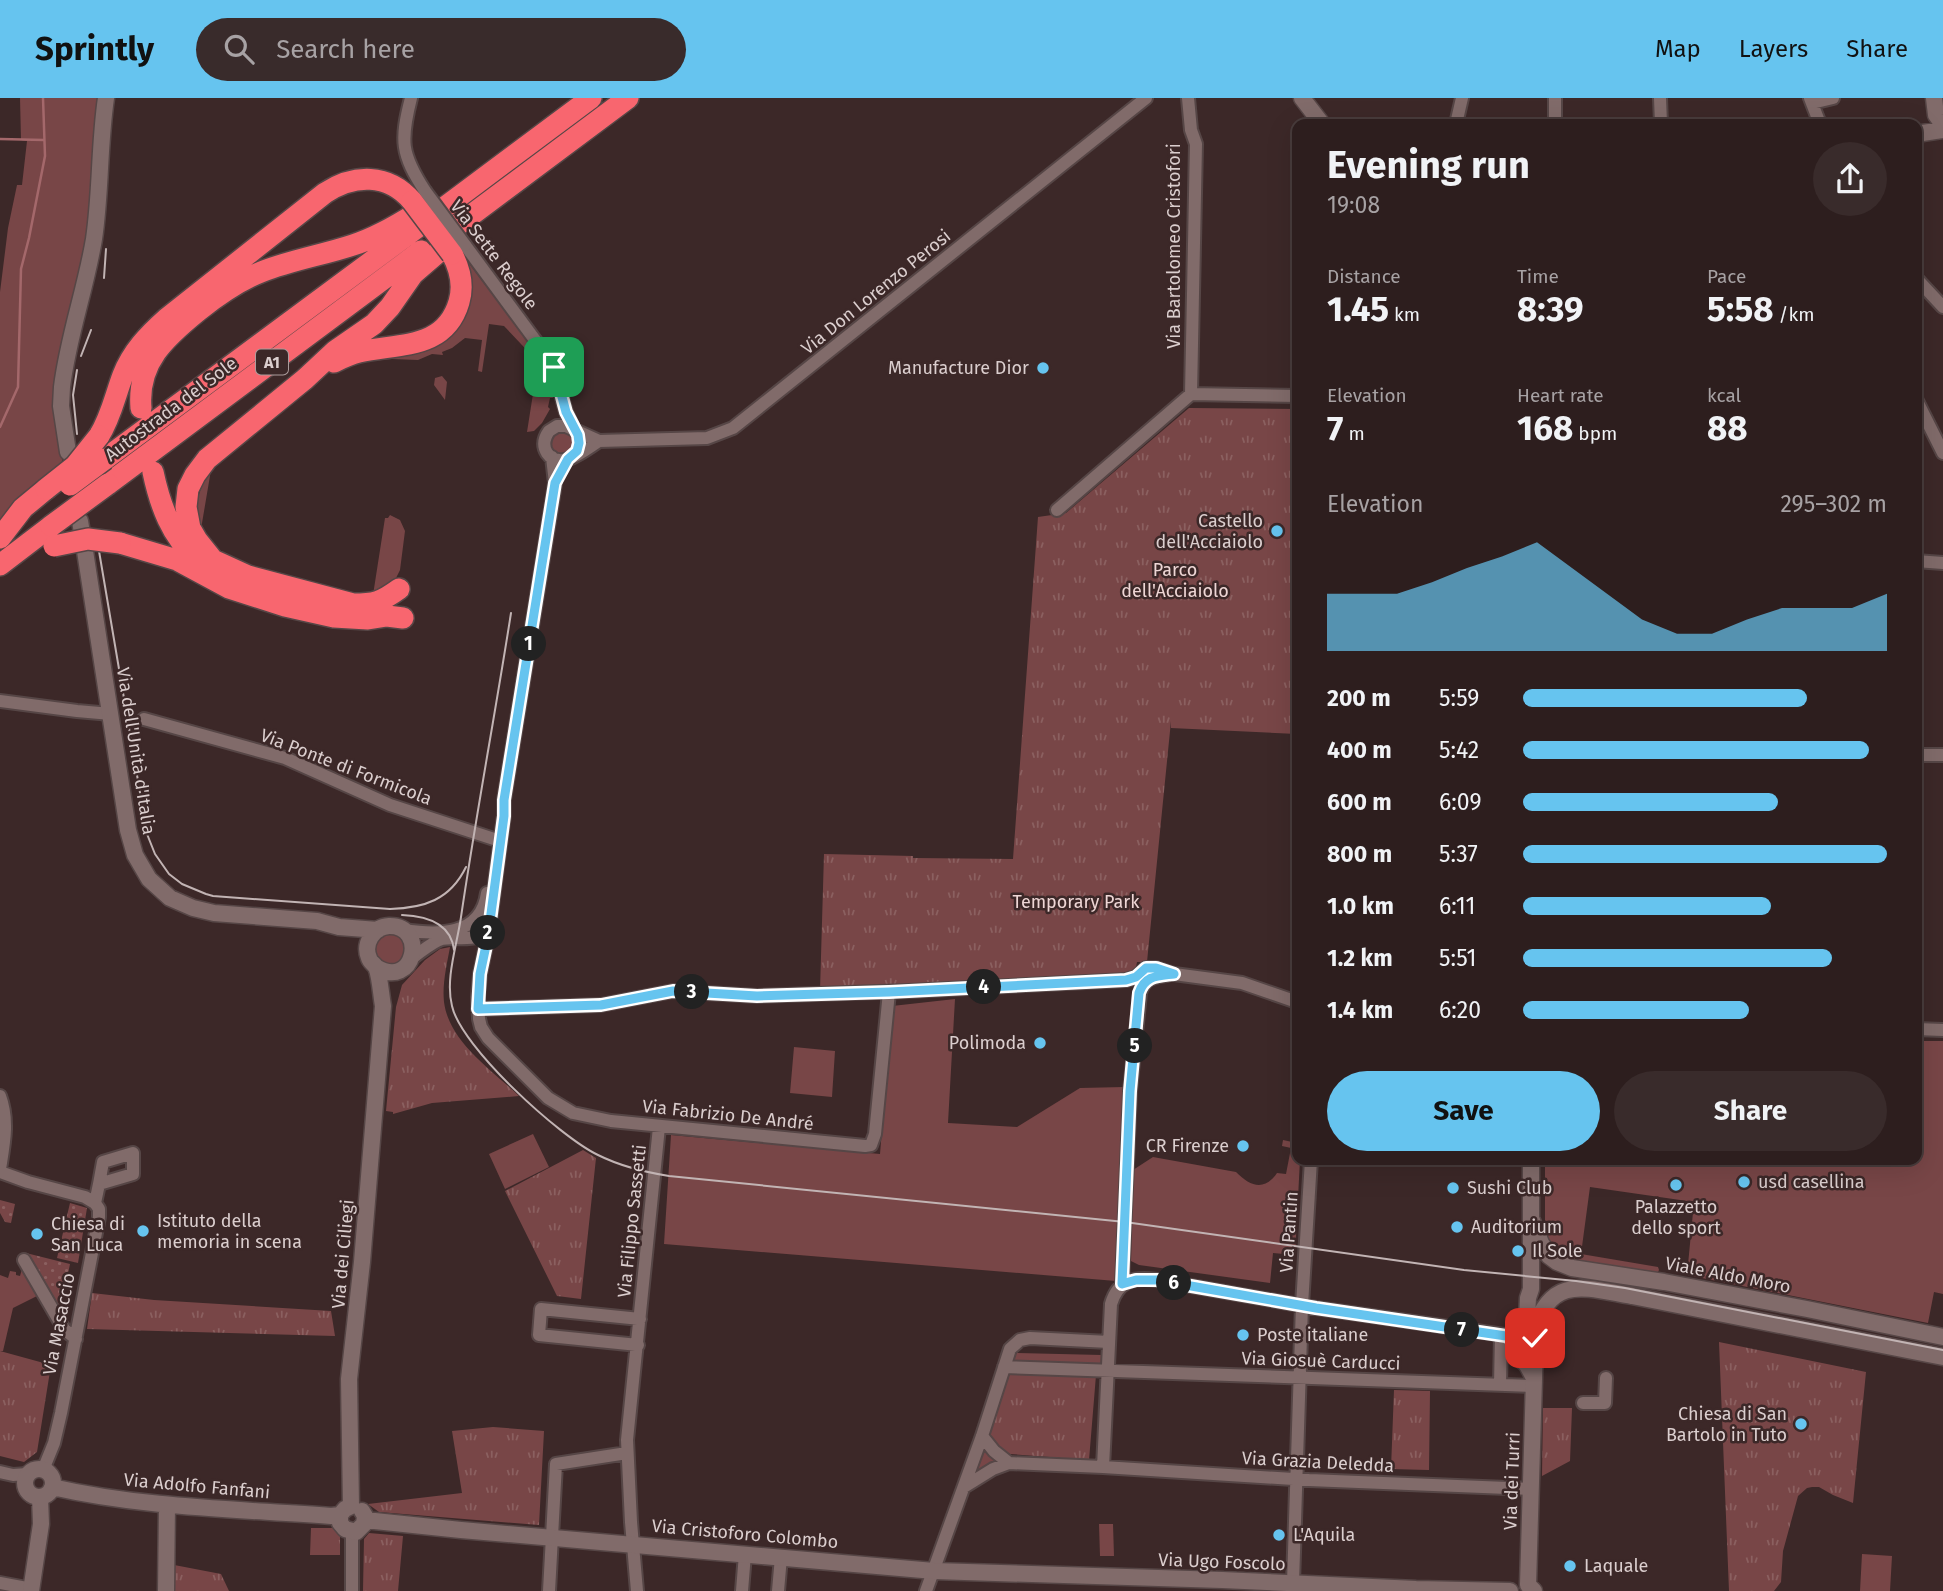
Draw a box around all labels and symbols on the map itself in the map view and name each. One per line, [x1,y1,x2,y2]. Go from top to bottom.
street label: Via Bartolomeo Cristofori [1163,143,1185,349]
street label: Via Sette Regole [446,196,542,314]
street label: Via Don Lorenzo Perosi [797,225,955,359]
pin [524,337,584,397]
road number: A1 [256,350,288,374]
street label: Autostrada del Sole [101,352,241,466]
place label: Manufacture Dior [888,357,1029,379]
marker: Manufacture Dior [1035,360,1051,376]
place label: Castello dell'Acciaiolo [1155,510,1263,553]
marker: Castello dell'Acciaiolo [1269,523,1285,539]
park label: Parco dell'Acciaiolo [1121,559,1229,602]
pin: 1 [512,626,546,662]
street label: Via dell'Unità d'Italia [112,666,160,836]
street label: Via Ponte di Formicola [257,724,435,810]
park label: Temporary Park [1013,891,1140,913]
pin: 2 [470,916,505,950]
pin: 4 [967,970,1002,1004]
pin: 3 [674,974,710,1010]
pin: 5 [1118,1028,1152,1063]
place label: Polimoda [949,1032,1026,1054]
marker: Polimoda [1032,1035,1048,1051]
street label: Via Fabrizio De André [641,1095,815,1135]
place label: CR Firenze [1146,1135,1229,1157]
marker: CR Firenze [1235,1138,1251,1154]
street label: Via Filippo Sassetti [613,1143,651,1299]
place label: usd casellina [1758,1171,1865,1193]
marker: usd casellina [1736,1174,1752,1190]
place label: Sushi Club [1467,1177,1552,1199]
marker: Palazzetto dello sport [1668,1177,1684,1193]
marker: Sushi Club [1445,1180,1461,1196]
street label: Via Pantin [1275,1191,1303,1273]
place label: Palazzetto dello sport [1631,1196,1721,1239]
street label: Via dei Ciliegi [327,1198,359,1310]
place label: Istituto della memoria in scena [157,1210,302,1253]
place label: Chiesa di San Luca [51,1213,125,1256]
place label: Auditorium [1471,1216,1562,1238]
marker: Auditorium [1449,1219,1465,1235]
marker: Istituto della memoria in scena [135,1223,151,1239]
marker: Chiesa di San Luca [29,1226,45,1242]
place label: Il Sole [1532,1240,1583,1262]
marker: Il Sole [1510,1243,1526,1259]
street label: Viale Aldo Moro [1663,1252,1793,1298]
pin: 6 [1156,1266,1192,1300]
street label: Via Masaccio [38,1271,80,1377]
pin [1505,1308,1565,1368]
pin: 7 [1444,1312,1480,1348]
place label: Poste italiane [1257,1324,1368,1346]
marker: Poste italiane [1235,1327,1251,1343]
street label: Via Giosuè Carducci [1241,1347,1401,1375]
place label: Chiesa di San Bartolo in Tuto [1666,1403,1787,1446]
marker: Chiesa di San Bartolo in Tuto [1793,1416,1809,1432]
street label: Via dei Turri [1499,1432,1525,1530]
street label: Via Grazia Deledda [1241,1447,1395,1477]
street label: Via Adolfo Fanfani [123,1469,271,1503]
street label: Via Cristoforo Colombo [651,1515,839,1553]
place label: L'Aquila [1293,1524,1355,1546]
marker: L'Aquila [1271,1527,1287,1543]
street label: Via Ugo Foscolo [1158,1549,1286,1575]
place label: Laquale [1584,1555,1648,1577]
marker: Laquale [1562,1558,1578,1574]

